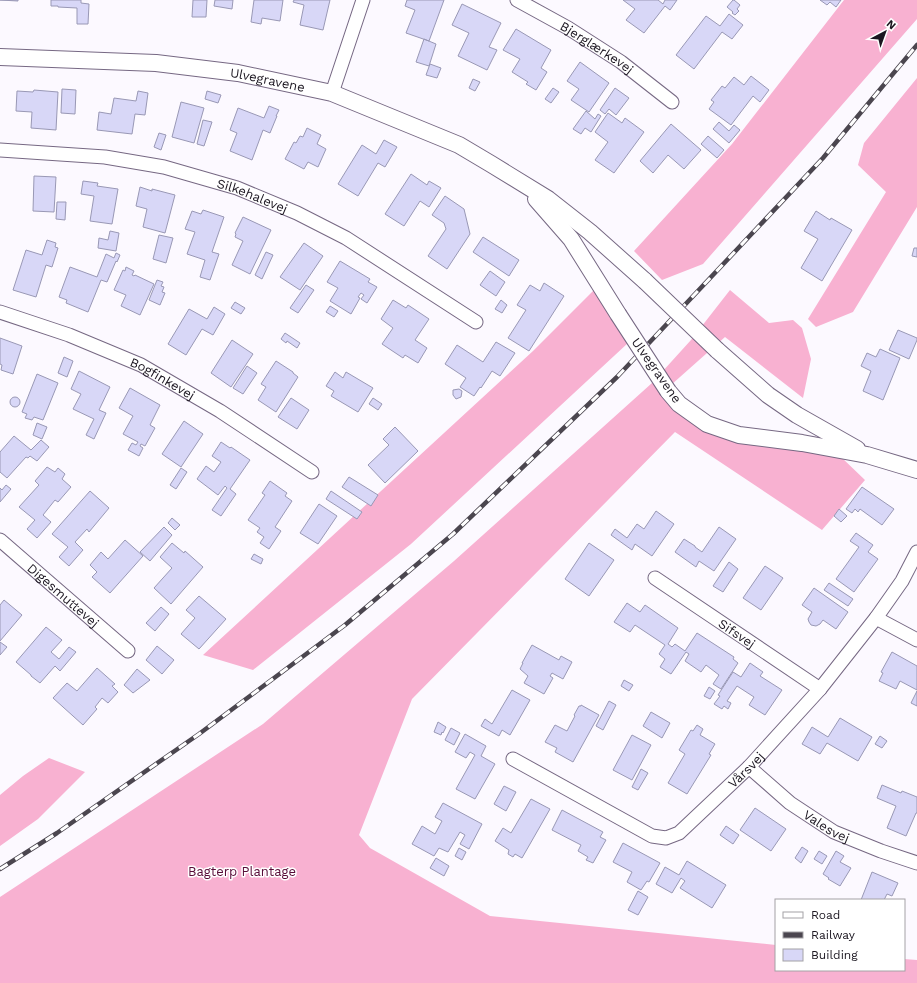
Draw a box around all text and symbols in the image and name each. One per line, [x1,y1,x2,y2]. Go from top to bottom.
north arrow [865,12,905,52]
text: N [884,17,899,32]
street label: Bjerglærkevej [558,18,636,77]
street label: Ulvegravene [229,65,306,95]
street label: Silkehalevej [215,176,290,216]
street label: Ulvegravene [629,335,685,406]
street label: Bogfinkevej [128,354,198,403]
street label: Digesmuttevej [24,560,102,630]
street label: Sifsvej [716,616,758,651]
street label: Vårsvej [725,749,767,791]
street label: Valesvej [801,807,852,845]
park label: Bagterp Plantage [188,864,296,879]
legend [775,899,905,971]
text: Road [811,908,840,922]
text: Railway [811,928,856,942]
text: Building [811,948,858,962]

